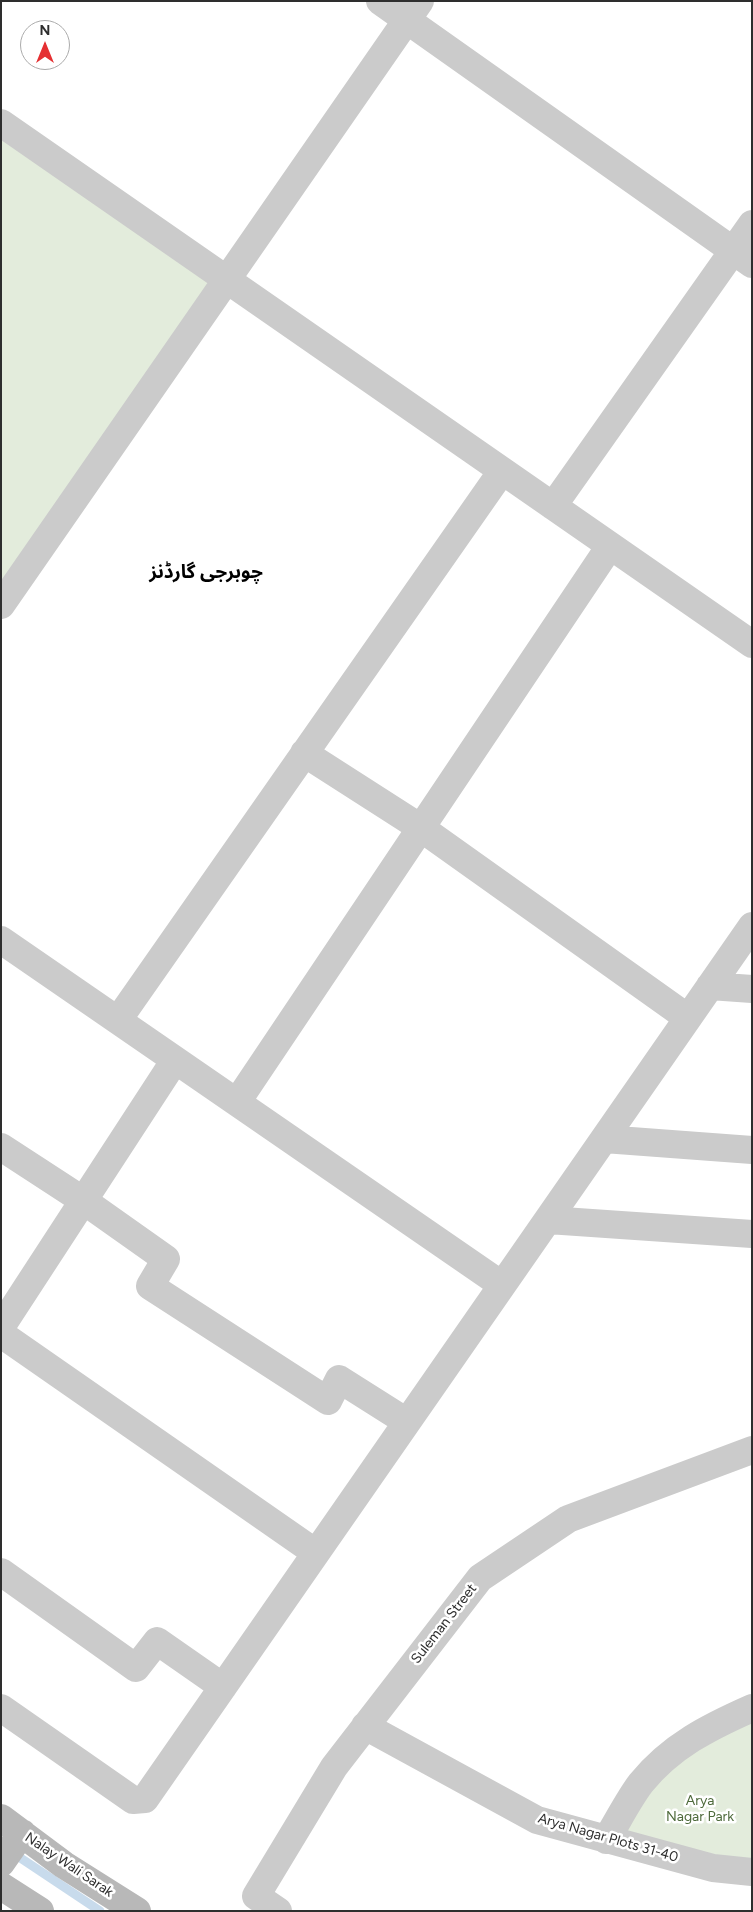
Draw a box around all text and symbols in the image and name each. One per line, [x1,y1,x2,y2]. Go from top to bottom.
north arrow [20,20,70,70]
text: N [40,22,50,39]
district label: چوبرجی گارڈنز [149,561,263,583]
street label: Suleman Street [408,1581,480,1667]
park label: Arya Nagar Park [666,1793,734,1825]
street label: Arya Nagar Plots 31-40 [536,1810,680,1866]
street label: Nalay Wali Sarak [22,1829,116,1901]

